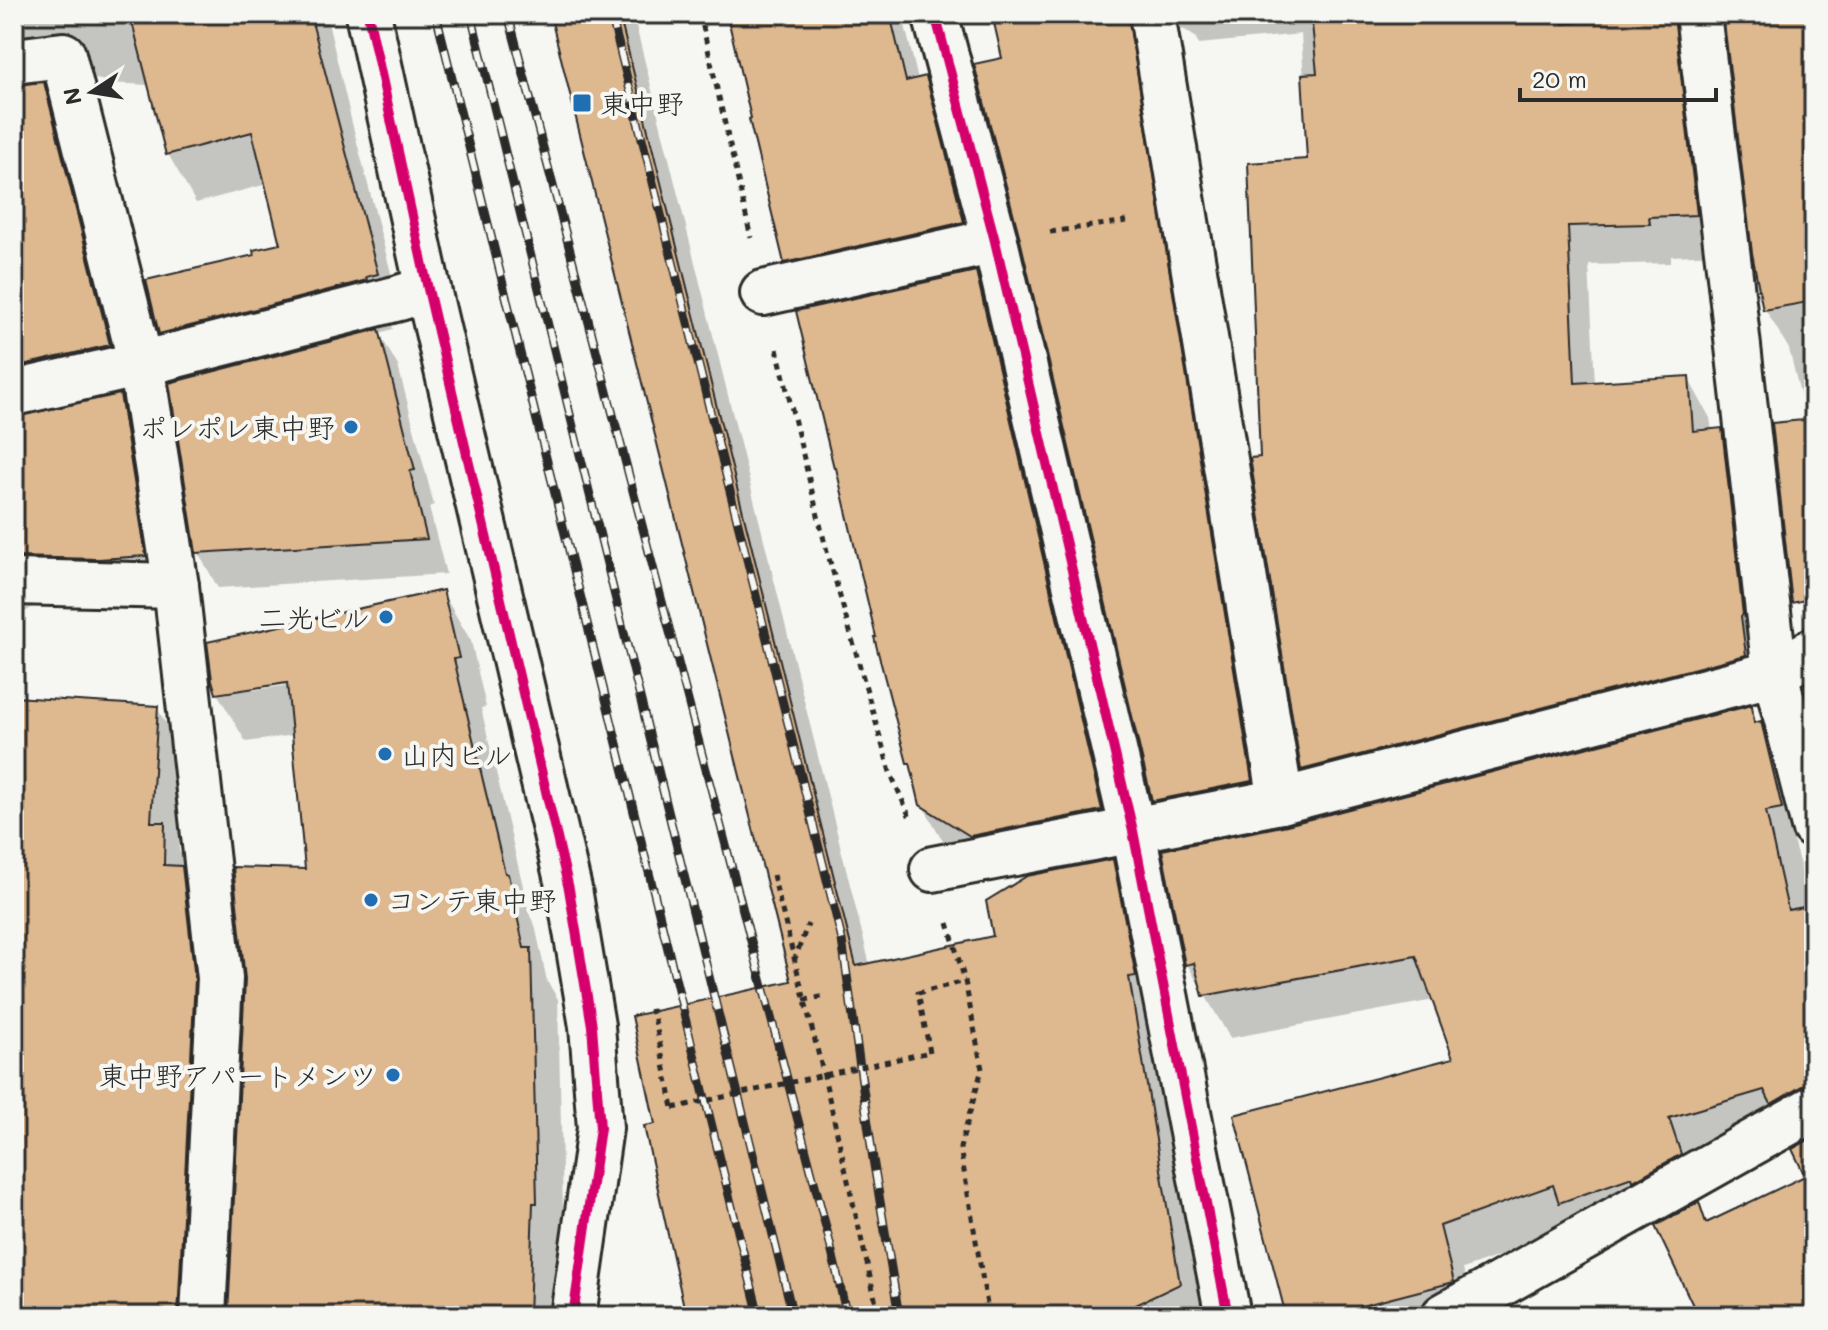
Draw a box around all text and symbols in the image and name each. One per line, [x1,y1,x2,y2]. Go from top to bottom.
north arrow [52,52,132,132]
scale bar [1520,52,1716,102]
text: 20 m [1532,63,1587,94]
text: N [56,85,88,107]
place label: 東中野 [600,85,684,121]
marker: 東中野 [571,92,593,114]
place label: ポレポレ東中野 [139,409,335,445]
marker: ポレポレ東中野 [342,418,360,436]
place label: 二光ビル [259,599,370,635]
marker: 二光ビル [377,608,395,626]
place label: 山内ビル [401,736,512,772]
marker: 山内ビル [376,745,394,763]
place label: コンテ東中野 [387,882,557,918]
marker: コンテ東中野 [362,891,380,909]
place label: 東中野アパートメンツ [99,1057,377,1093]
marker: 東中野アパートメンツ [384,1066,402,1084]

